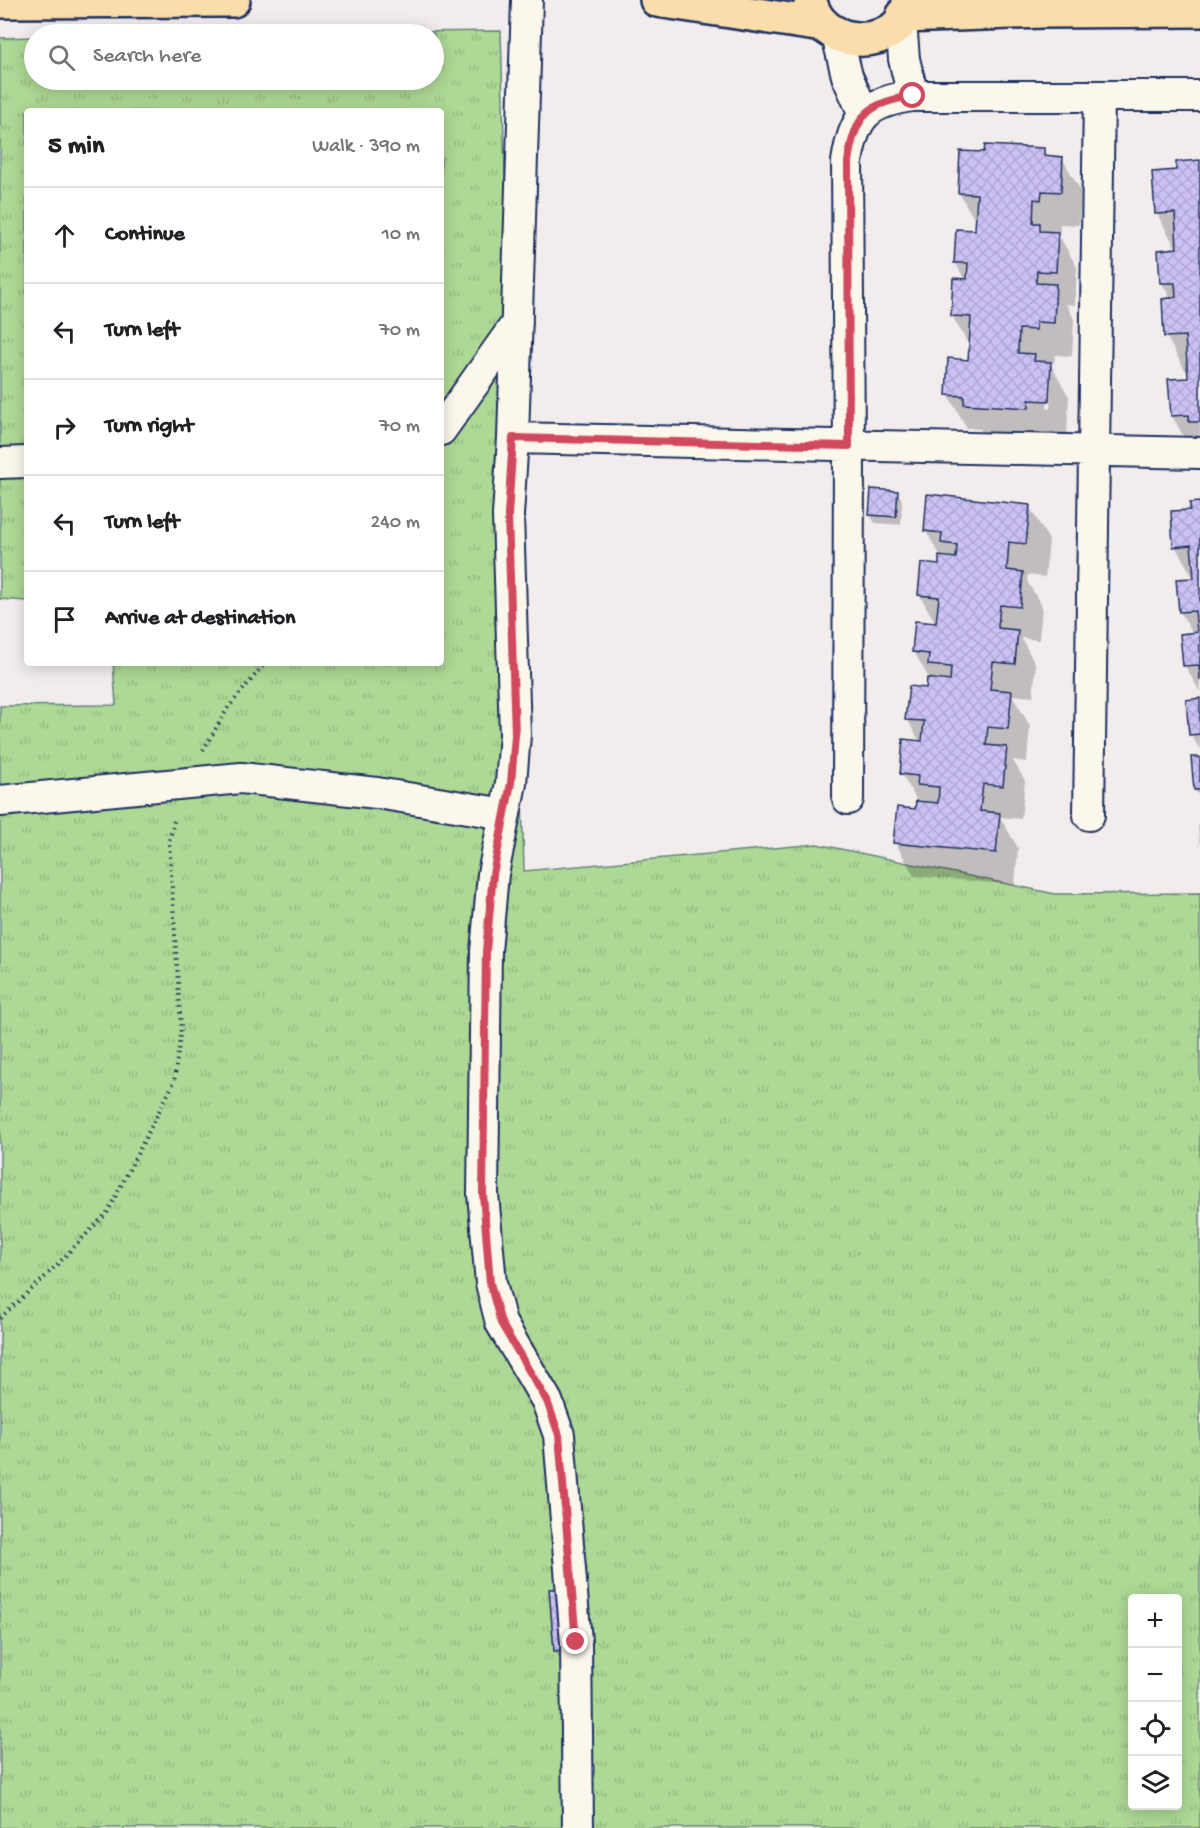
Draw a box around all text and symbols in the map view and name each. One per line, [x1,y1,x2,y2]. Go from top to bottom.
search box [24,24,444,90]
icon: search [45,41,78,74]
text: Search here [93,44,201,70]
route start [899,82,925,108]
text: 5 min [48,132,104,163]
text: Walk · 390 m [312,136,420,159]
icon: ahead [48,219,81,252]
text: Continue [105,222,185,248]
text: 10 m [382,224,420,247]
icon: left [48,315,81,348]
text: Turn left [105,318,179,344]
text: 70 m [379,320,420,343]
icon: right [48,411,81,444]
text: Turn right [105,414,193,440]
text: 70 m [379,416,420,439]
icon: left [48,507,81,540]
text: Turn left [105,510,179,536]
text: 240 m [370,512,420,535]
icon: arrive [48,603,81,636]
text: Arrive at destination [105,606,295,632]
map controls [1128,1594,1182,1810]
button: + [1128,1594,1182,1648]
route end [562,1628,588,1654]
button: − [1128,1648,1182,1702]
button: locate [1128,1702,1182,1756]
button: layers [1128,1756,1182,1810]

